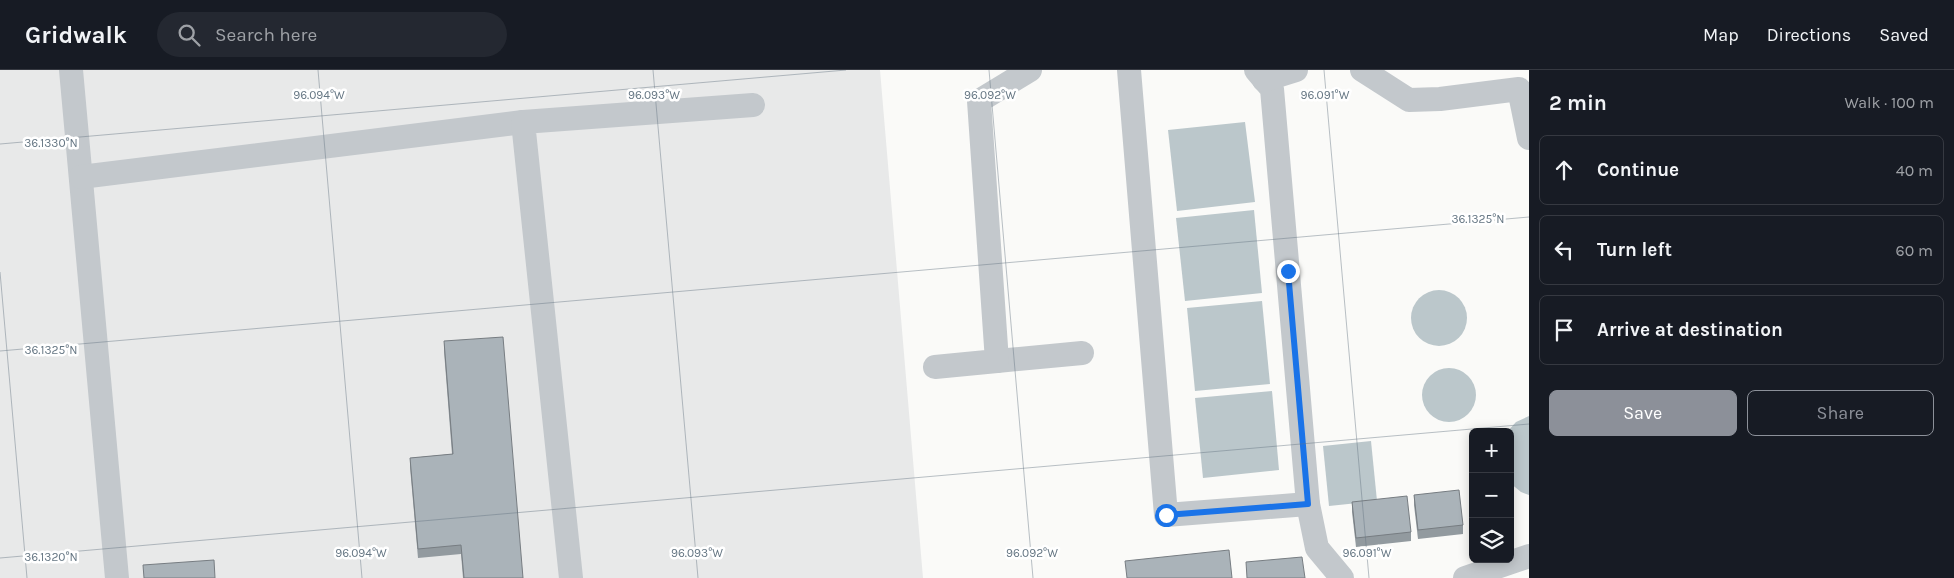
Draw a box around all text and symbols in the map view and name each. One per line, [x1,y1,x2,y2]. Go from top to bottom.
search box [157,12,507,57]
text: Gridwalk [25,21,127,49]
icon: search [175,21,203,49]
text: Search here [215,24,317,46]
text: Map [1703,24,1739,46]
text: Directions [1767,24,1851,46]
text: Saved [1879,24,1929,46]
text: 96.094°W [293,88,345,102]
text: 96.093°W [628,88,680,102]
text: 96.092°W [964,88,1016,102]
text: 96.091°W [1301,88,1350,102]
text: 2 min [1549,91,1607,115]
text: Walk · 100 m [1844,93,1934,112]
text: 36.1330°N [24,136,78,150]
icon: ahead [1550,156,1578,184]
text: Continue [1597,159,1679,181]
text: 40 m [1896,161,1933,180]
text: 36.1325°N [1451,212,1505,226]
icon: left [1550,236,1578,264]
text: Turn left [1597,239,1672,261]
text: 60 m [1896,241,1933,260]
route end [1277,260,1300,283]
icon: arrive [1550,316,1578,344]
text: Arrive at destination [1597,319,1783,341]
text: 36.1325°N [24,343,78,357]
button: Save [1549,390,1737,436]
button: Share [1747,390,1934,436]
map controls [1469,428,1514,563]
button: + [1469,428,1514,473]
button: − [1469,473,1514,518]
route start [1155,504,1178,527]
button: layers [1469,518,1514,563]
text: 96.094°W [335,546,387,560]
text: 96.093°W [671,546,723,560]
text: 96.092°W [1006,546,1058,560]
text: 96.091°W [1343,546,1392,560]
text: 36.1320°N [24,550,78,564]

